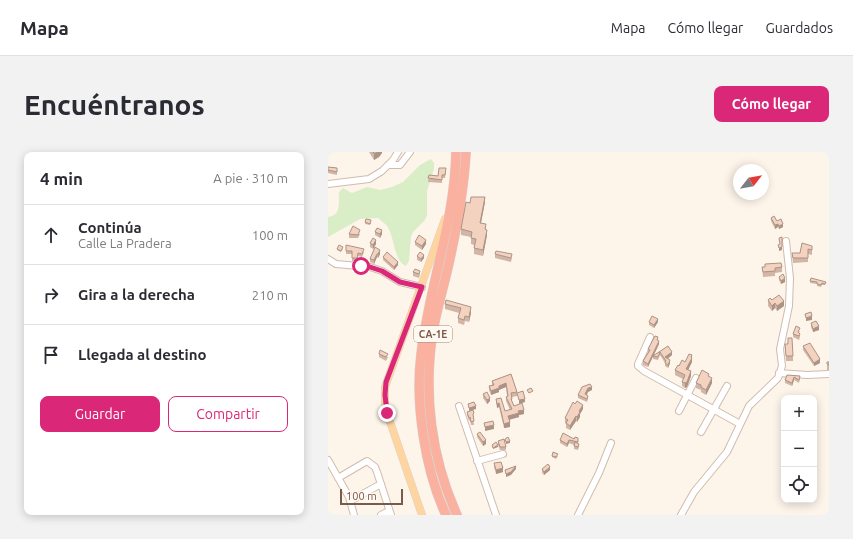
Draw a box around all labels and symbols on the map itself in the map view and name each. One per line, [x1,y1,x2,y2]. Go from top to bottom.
north arrow [733,164,769,200]
route start [352,257,370,275]
road number: CA-1E [414,326,452,342]
route end [378,404,396,422]
scale bar [340,487,403,506]

